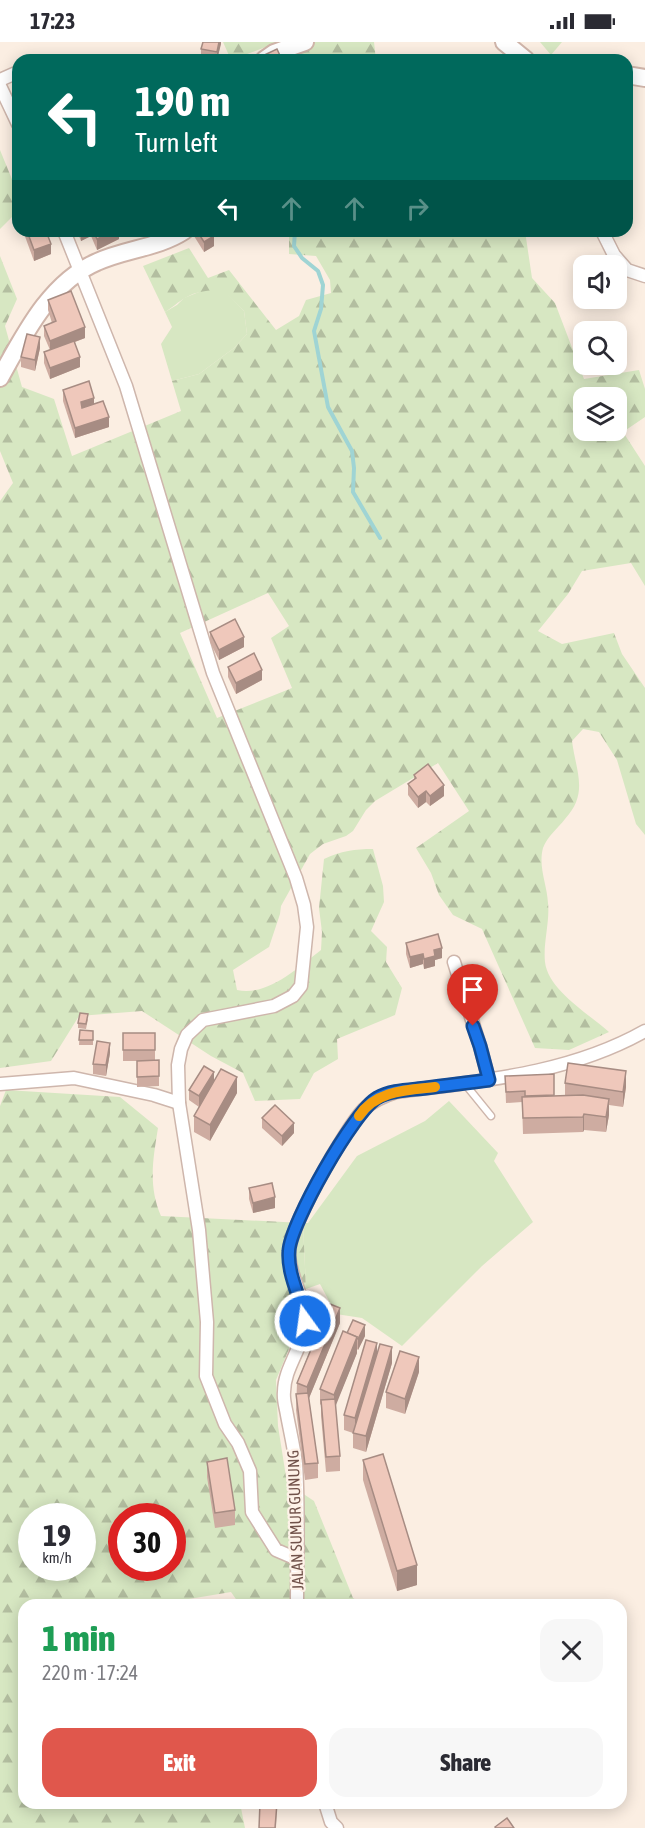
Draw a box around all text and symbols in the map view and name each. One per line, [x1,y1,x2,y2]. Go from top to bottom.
text: 17:23 [30,8,75,34]
text: 190 m [135,77,230,125]
icon: left [36,78,114,156]
text: Turn left [135,127,218,158]
icon: left [212,192,245,225]
icon: ahead [275,192,308,225]
icon: ahead [338,192,371,225]
icon: right [401,192,434,225]
map controls [573,255,627,441]
button: sound [573,255,627,309]
button: search [573,321,627,375]
button: layers [573,387,627,441]
pin [447,964,498,1026]
icon: arrive [456,973,489,1006]
position arrow [273,1289,337,1353]
street label: JALAN SUMUR GUNUNG [284,1450,306,1590]
speed limit sign: 30 [108,1503,186,1581]
text: 19 [43,1518,71,1552]
text: km/h [42,1549,72,1566]
text: 1 min [42,1617,116,1659]
button: close [540,1619,603,1682]
text: 220 m · 17:24 [42,1661,138,1684]
button: Exit [42,1728,317,1797]
button: Share [329,1728,603,1797]

